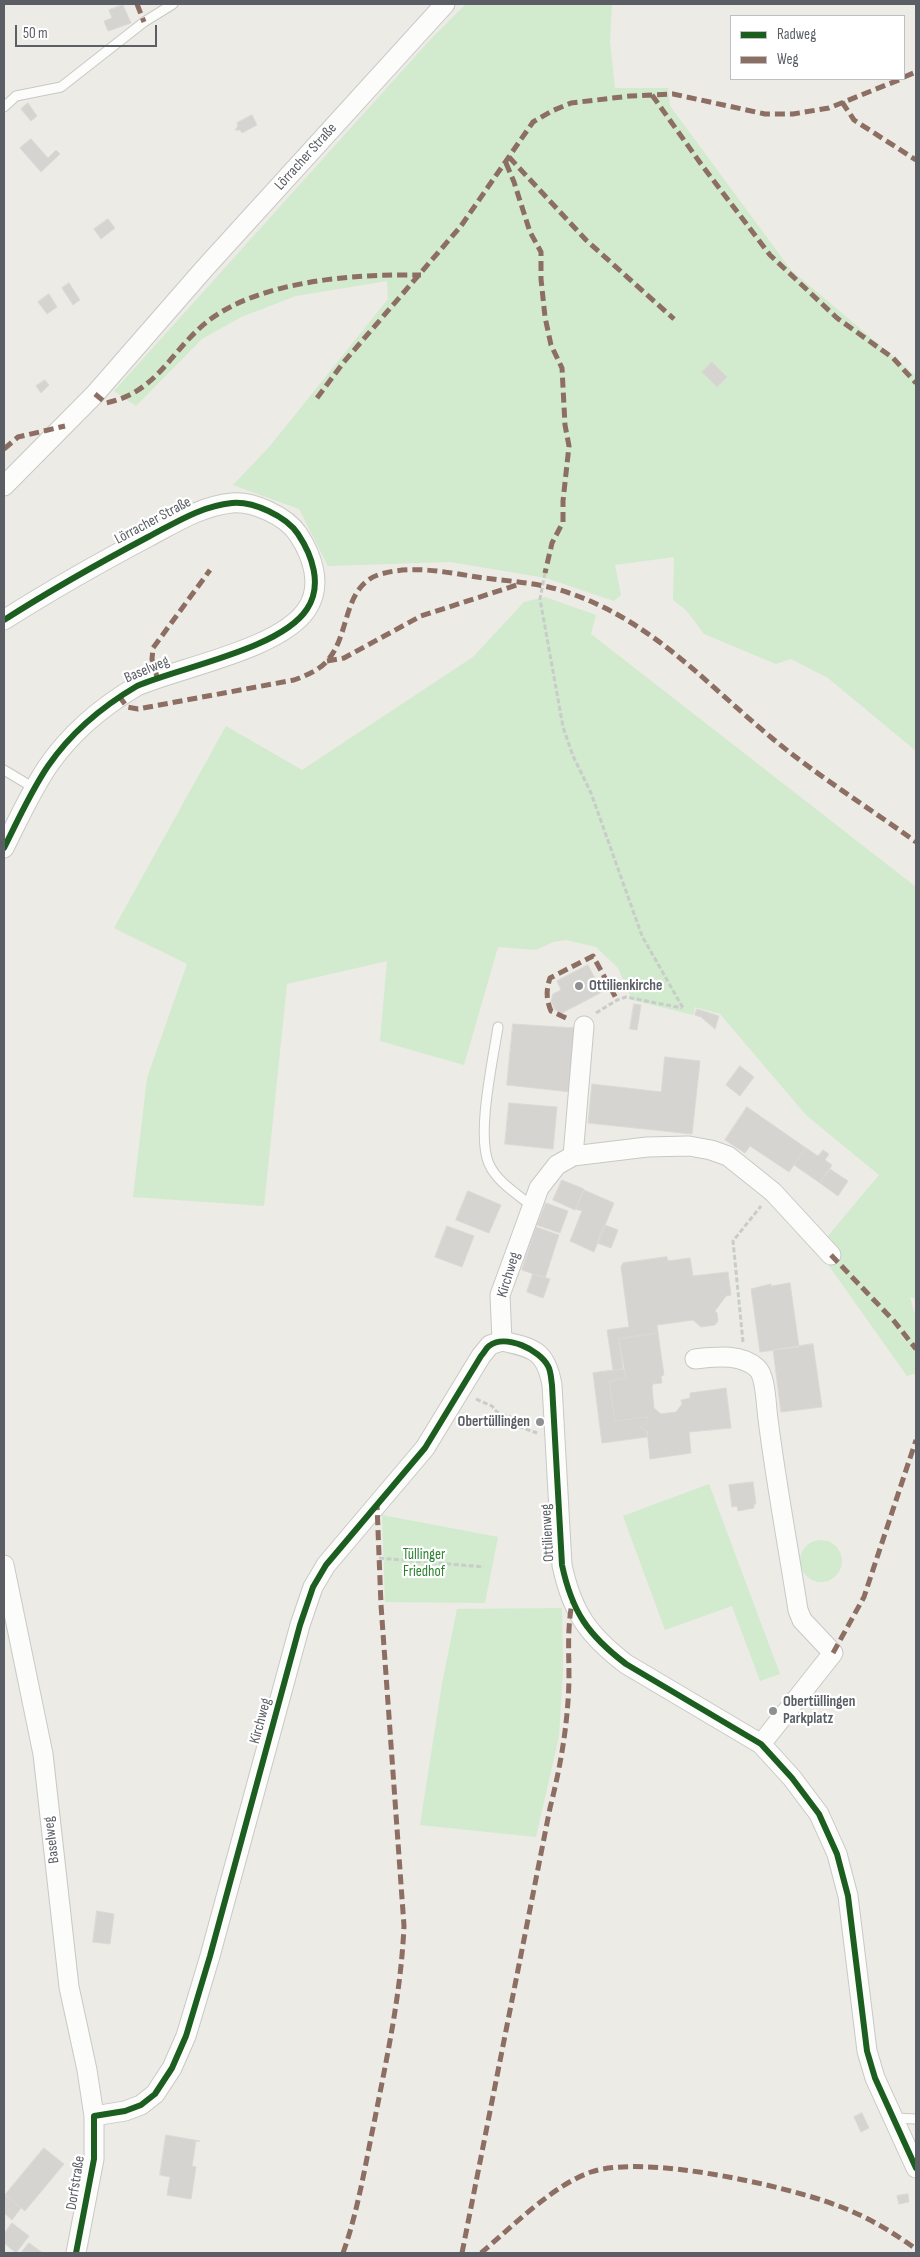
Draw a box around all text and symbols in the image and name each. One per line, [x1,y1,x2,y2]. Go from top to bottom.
scale bar [18,15,160,47]
legend [730,15,905,80]
text: 50 m [23,24,48,43]
text: Radweg [777,25,816,44]
text: Weg [777,50,799,69]
street label: Lörracher Straße [271,120,341,194]
street label: Lörracher Straße [112,493,194,549]
street label: Baselweg [122,653,172,687]
place label: Ottilienkirche [589,977,662,995]
marker: Ottilienkirche [573,980,585,992]
street label: Kirchweg [494,1250,524,1300]
place label: Obertüllingen [458,1413,530,1431]
marker: Obertüllingen [534,1416,546,1428]
street label: Ottilienweg [537,1504,559,1562]
park label: Tüllinger Friedhof [403,1546,445,1581]
place label: Obertüllingen Parkplatz [783,1693,855,1728]
street label: Kirchweg [246,1696,276,1746]
marker: Obertüllingen Parkplatz [767,1705,779,1717]
street label: Baselweg [40,1816,64,1864]
street label: Dorfstraße [63,2155,89,2211]

